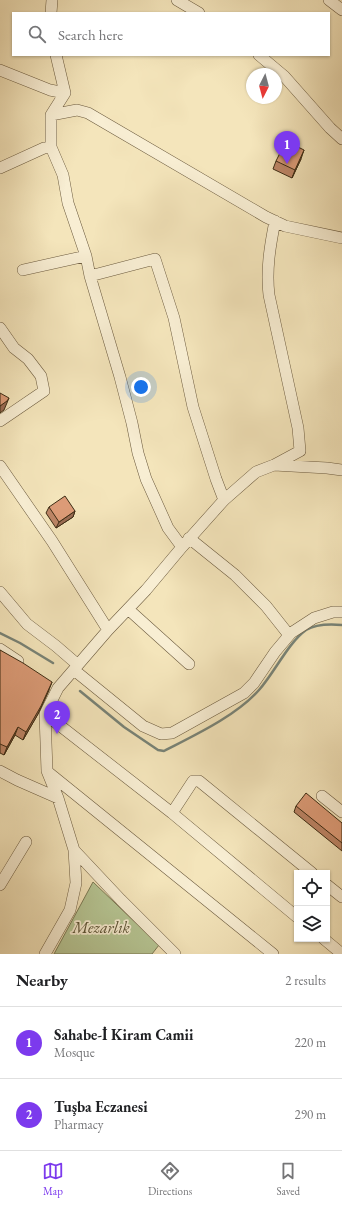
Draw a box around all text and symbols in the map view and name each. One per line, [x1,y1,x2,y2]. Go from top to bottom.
search box [12,12,330,56]
icon: search [26,23,48,45]
text: Search here [58,25,123,44]
north arrow [246,68,282,104]
pin: 1 [274,131,300,164]
your location [131,377,151,397]
pin: 2 [44,701,70,734]
map controls [294,870,330,942]
button: locate [294,870,330,906]
button: layers [294,906,330,942]
park label: Mezarlık [71,917,131,938]
text: Nearby [16,969,68,991]
text: 2 results [285,972,326,989]
text: Sahabe-İ Kiram Camii [54,1025,193,1044]
text: 1 [26,1034,32,1051]
text: 220 m [295,1034,326,1051]
text: Mosque [54,1044,95,1061]
text: Tuşba Eczanesi [54,1097,148,1116]
text: 2 [26,1106,32,1123]
text: 290 m [295,1106,326,1123]
text: Pharmacy [54,1116,103,1133]
tab: Map [42,1160,64,1198]
tab: Directions [148,1160,192,1198]
tab: Saved [276,1160,300,1198]

